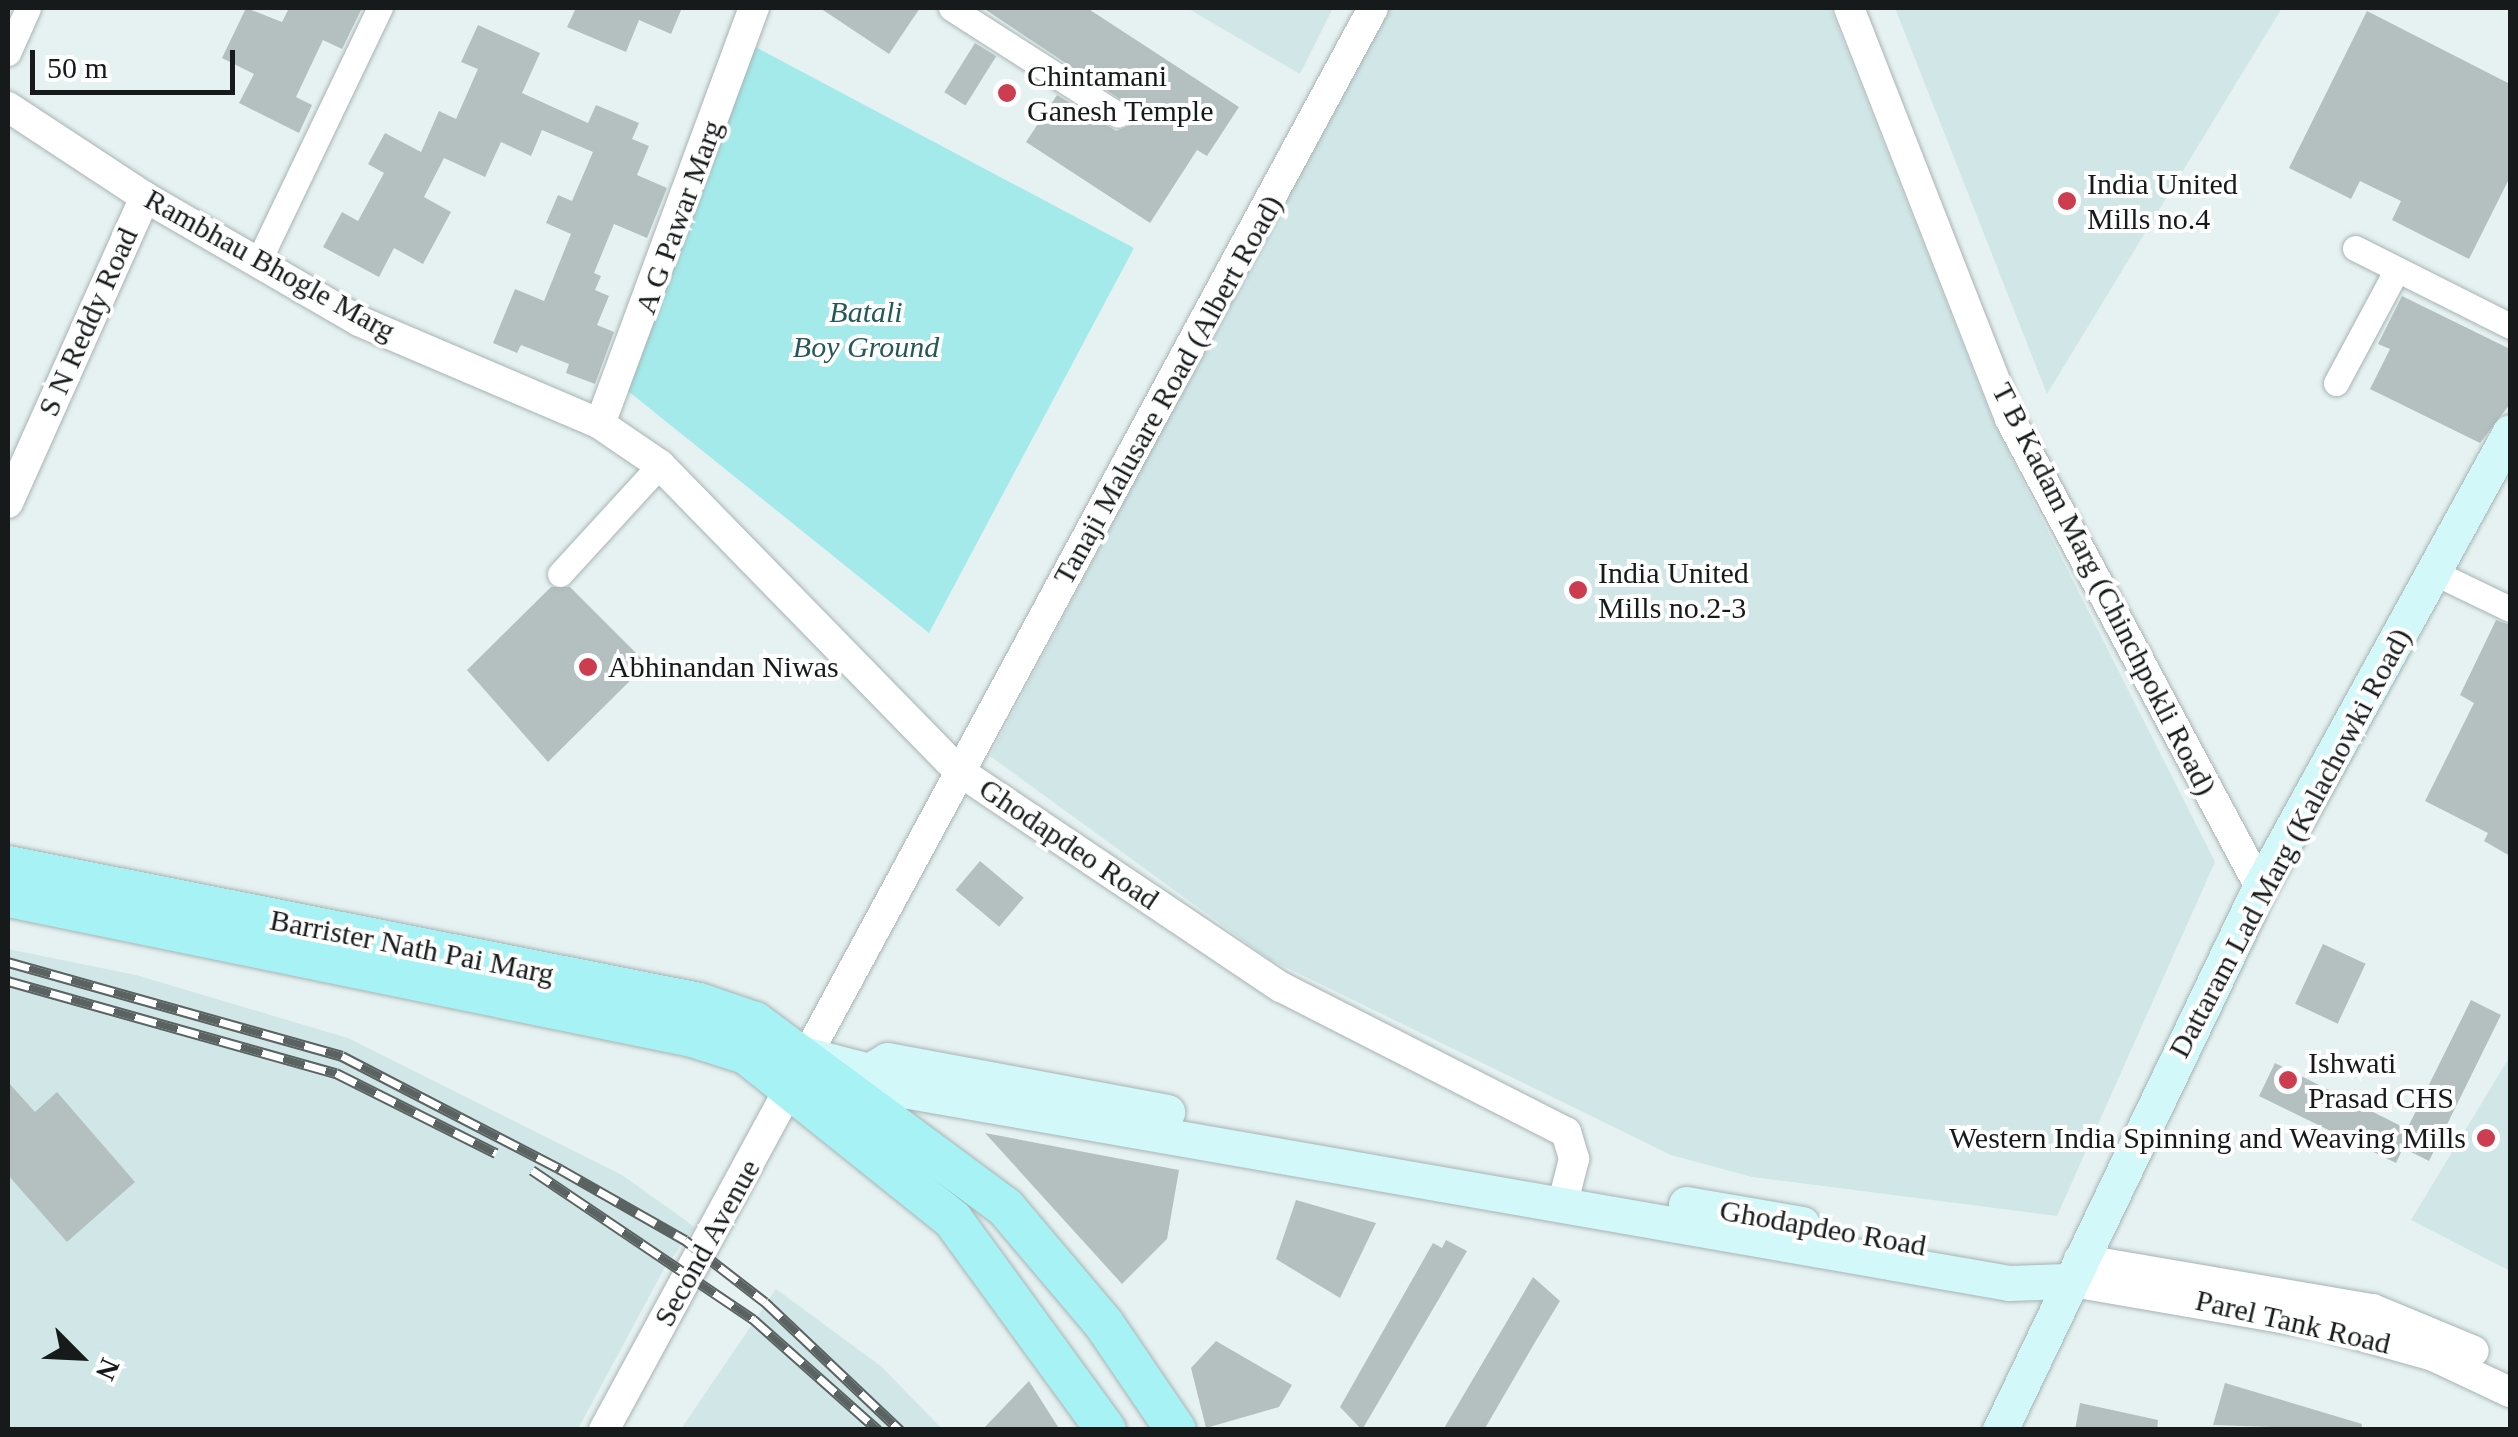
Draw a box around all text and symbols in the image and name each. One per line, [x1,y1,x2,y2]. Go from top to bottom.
scale bar [35,30,240,92]
text: 50 m [47,51,108,84]
place label: Chintamani Ganesh Temple [1027,58,1214,128]
marker: Chintamani Ganesh Temple [996,82,1018,104]
street label: A G Pawar Marg [627,114,731,320]
place label: India United Mills no.4 [2087,166,2238,236]
street label: Rambhau Bhogle Marg [138,181,402,349]
street label: Tanaji Malusare Road (Albert Road) [1046,189,1290,591]
marker: India United Mills no.4 [2056,190,2078,212]
street label: S N Reddy Road [30,222,146,422]
park label: Batali Boy Ground [793,294,939,364]
street label: T B Kadam Marg (Chinchpokli Road) [1984,377,2224,801]
place label: India United Mills no.2-3 [1598,555,1749,626]
marker: India United Mills no.2-3 [1567,579,1589,601]
street label: Dattaram Lad Marg (Kalachowki Road) [2161,622,2419,1064]
place label: Abhinandan Niwas [608,649,839,685]
marker: Abhinandan Niwas [577,656,599,678]
street label: Ghodapdeo Road [972,771,1166,917]
street label: Barrister Nath Pai Marg [267,902,557,992]
place label: Ishwati Prasad CHS [2308,1045,2454,1116]
marker: Ishwati Prasad CHS [2277,1069,2299,1091]
place label: Western India Spinning and Weaving Mills [1948,1120,2466,1156]
marker: Western India Spinning and Weaving Mills [2475,1127,2497,1149]
street label: Second Avenue [646,1153,768,1333]
street label: Ghodapdeo Road [1717,1192,1929,1264]
street label: Parel Tank Road [2192,1282,2394,1362]
north arrow [30,1307,130,1407]
text: N [90,1354,126,1385]

